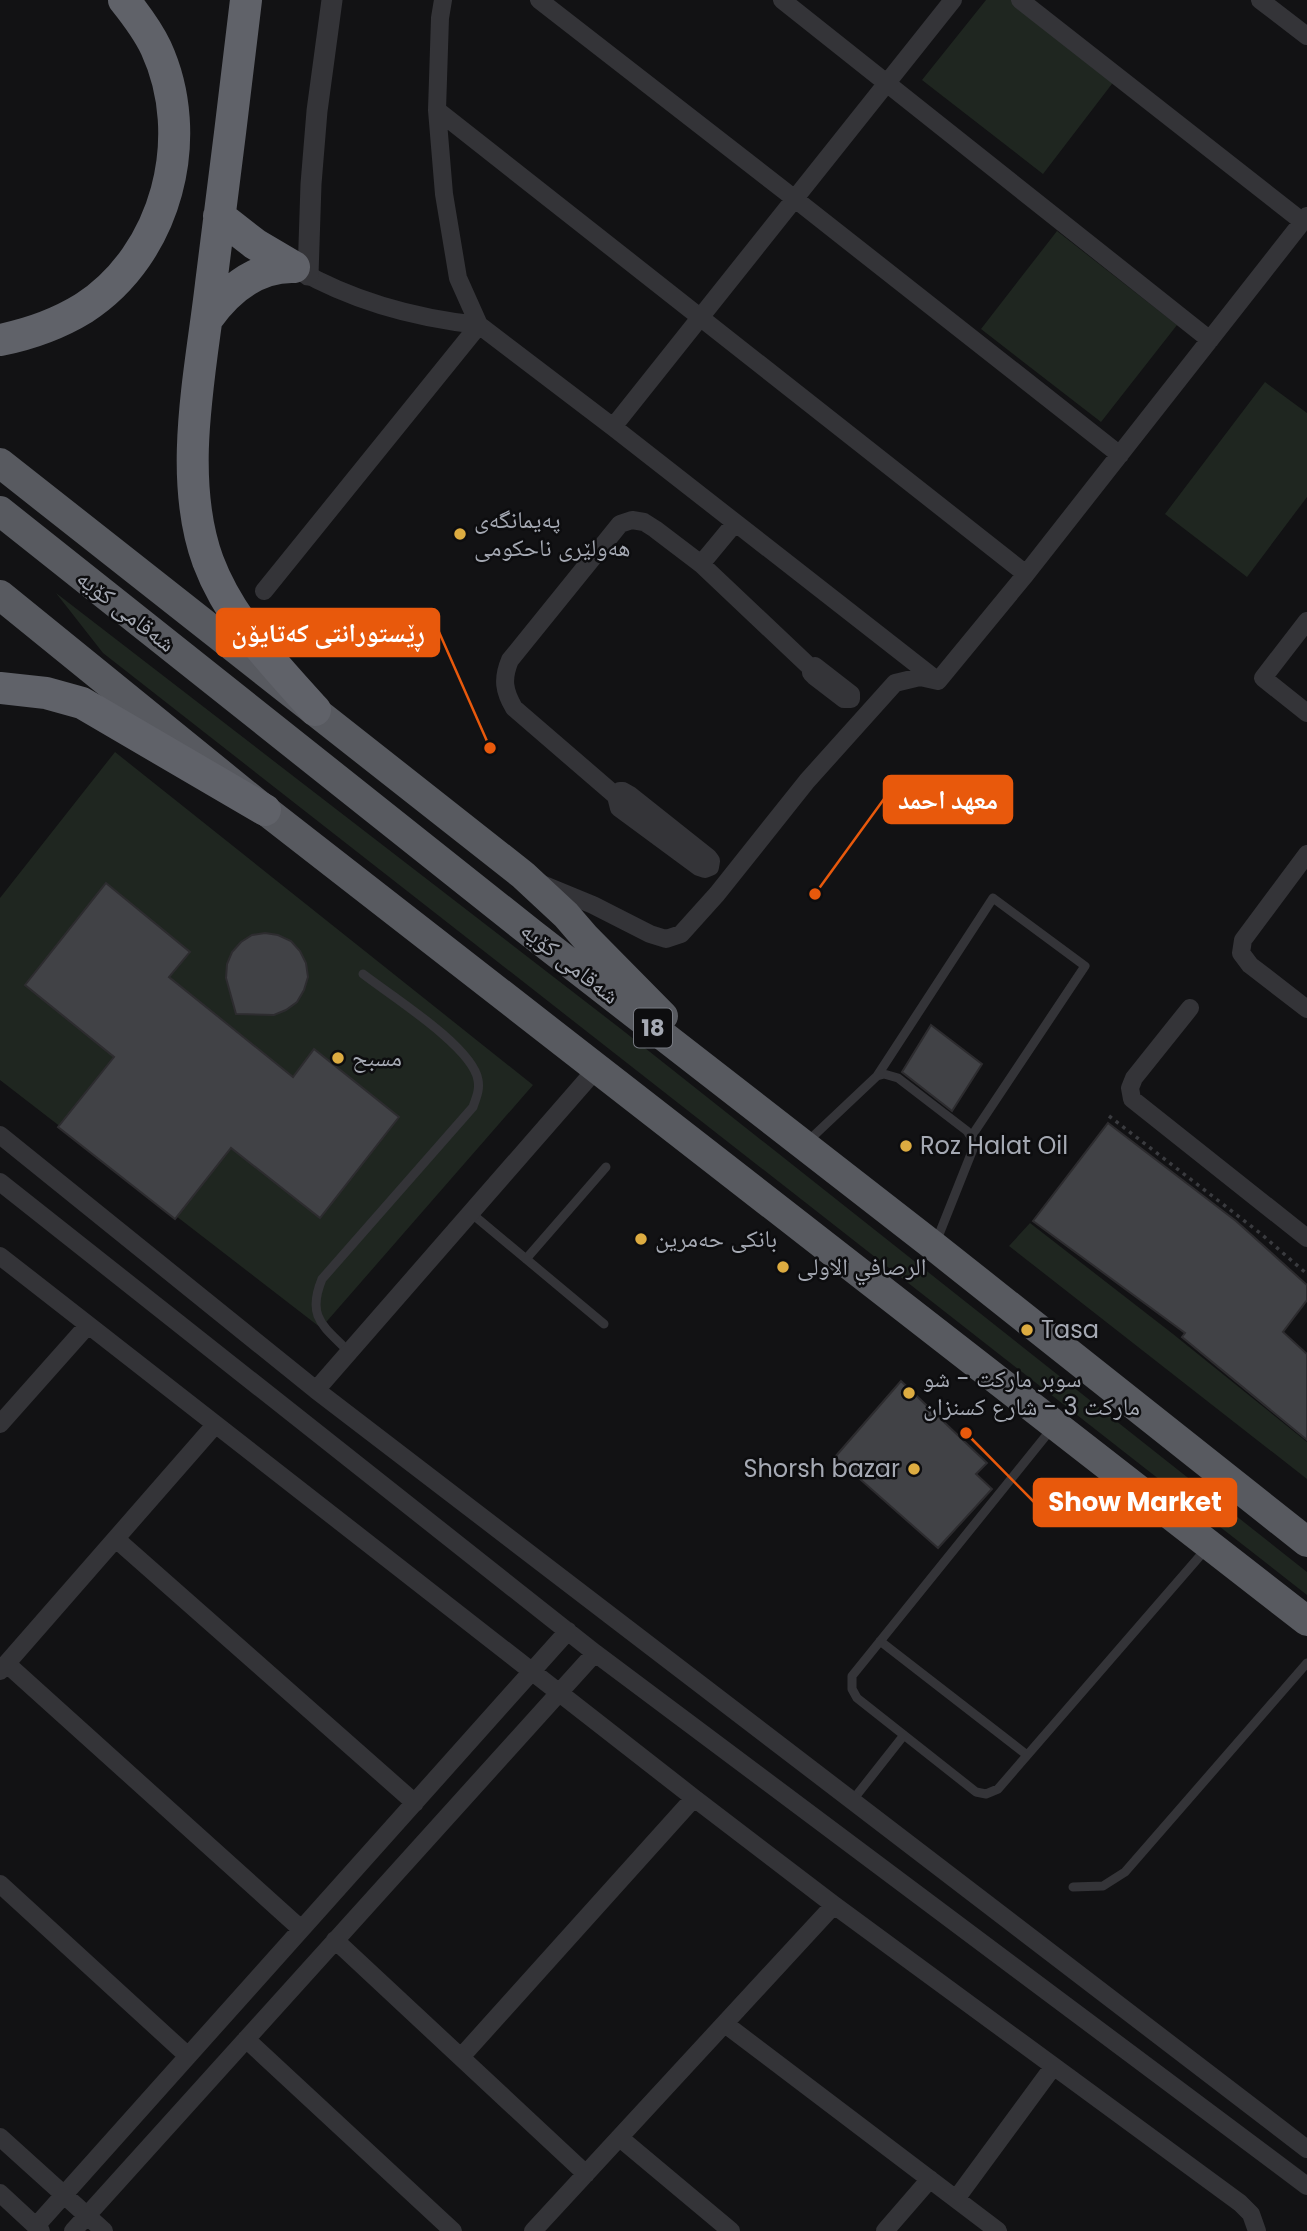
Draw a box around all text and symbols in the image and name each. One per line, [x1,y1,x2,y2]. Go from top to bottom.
place label: پەیمانگەی هەولێری ناحکومی [474,503,631,564]
marker: پەیمانگەی هەولێری ناحکومی [452,526,468,542]
street label: شەقامی کۆیە [70,562,183,660]
callout: ڕێستورانتی کەتایۆن [217,609,439,656]
text: ڕێستورانتی کەتایۆن [231,615,425,652]
callout: معهد احمد [884,776,1012,823]
text: معهد احمد [898,782,998,818]
street label: شەقامی کۆیە [514,914,627,1012]
road number: 18 [634,1009,672,1048]
place label: مسبح [352,1041,402,1074]
marker: مسبح [330,1050,346,1066]
place label: Roz Halat Oil [920,1129,1068,1162]
marker: Roz Halat Oil [898,1138,914,1154]
place label: بانكی حه‌مرین [655,1222,777,1255]
marker: بانكی حه‌مرین [633,1231,649,1247]
place label: الرصافي الاولى [797,1250,926,1286]
marker: الرصافي الاولى [775,1259,791,1275]
place label: Tasa [1041,1313,1099,1346]
marker: Tasa [1019,1322,1035,1338]
place label: سوبر ماركت - شو ماركت 3 - شارع كسنزان [923,1362,1140,1423]
marker: سوبر ماركت - شو ماركت 3 - شارع كسنزان [901,1385,917,1401]
place label: Shorsh bazar [743,1452,900,1485]
marker: Shorsh bazar [906,1461,922,1477]
callout: Show Market [1034,1479,1236,1526]
text: Show Market [1048,1484,1222,1520]

